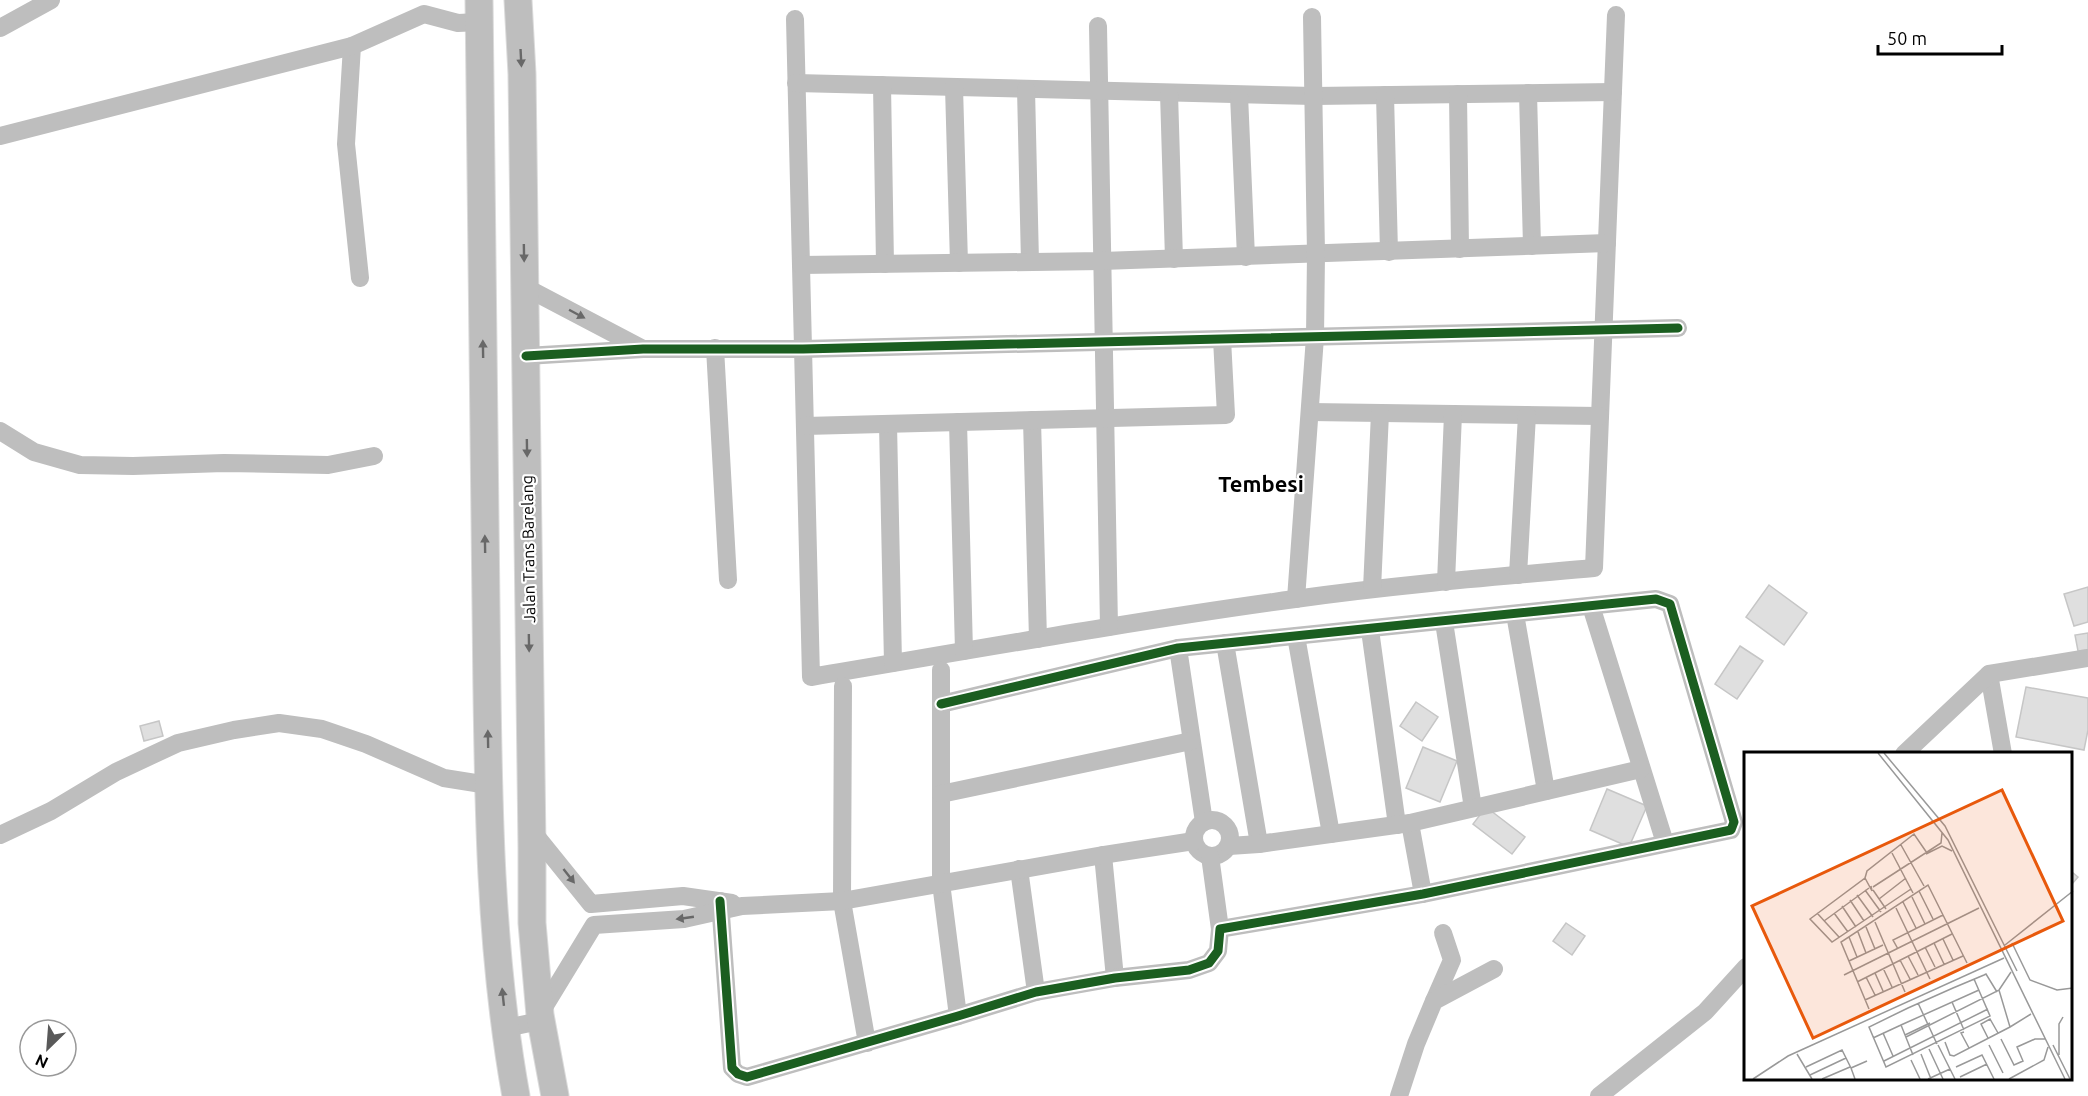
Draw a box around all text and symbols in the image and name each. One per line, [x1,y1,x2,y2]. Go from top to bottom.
scale bar [1878,18,2002,56]
text: 50 m [1887,28,1927,48]
one-way arrow [516,49,525,68]
one-way arrow [519,244,529,263]
one-way arrow [568,309,585,319]
one-way arrow [478,340,488,359]
one-way arrow [522,439,532,458]
district label: Tembesi [1218,471,1304,496]
street label: Jalan Trans Barelang [518,475,538,623]
one-way arrow [481,535,490,554]
one-way arrow [524,634,534,653]
one-way arrow [483,730,493,749]
inset map [1744,752,2073,1081]
one-way arrow [562,868,575,884]
one-way arrow [676,914,695,923]
one-way arrow [498,987,507,1006]
north arrow [18,1018,78,1078]
text: N [32,1051,51,1072]

